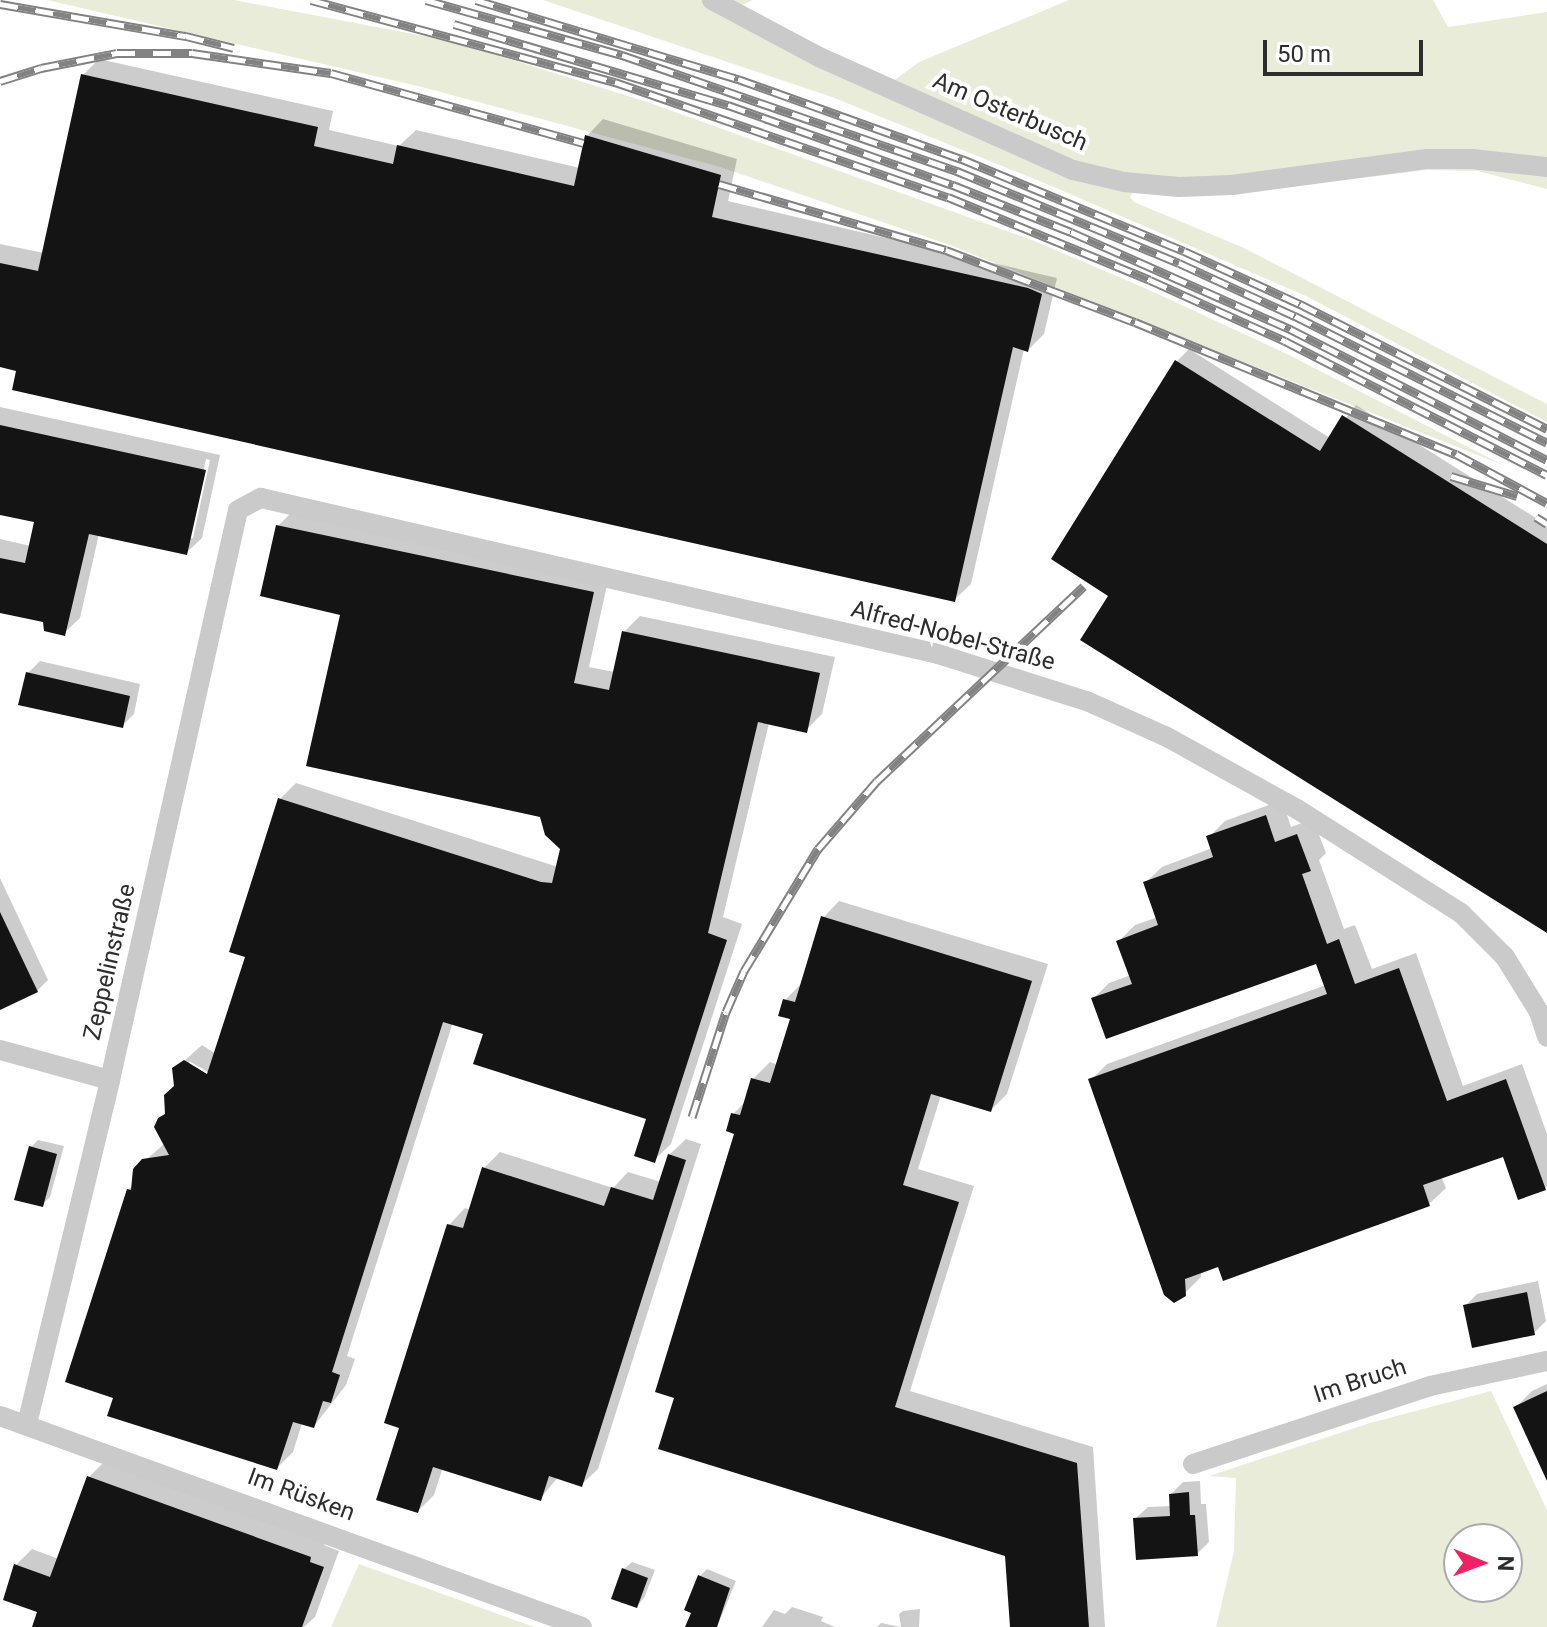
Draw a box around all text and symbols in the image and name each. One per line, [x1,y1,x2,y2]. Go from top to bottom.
scale bar [1267,24,1427,74]
text: 50 m [1277,40,1331,68]
street label: Am Osterbusch [928,66,1092,158]
street label: Alfred-Nobel-Straße [848,595,1058,677]
street label: Zeppelinstraße [78,881,142,1043]
street label: Im Bruch [1310,1353,1410,1409]
street label: Im Rüsken [244,1462,358,1528]
north arrow [1443,1523,1523,1603]
text: N [1493,1555,1518,1571]

